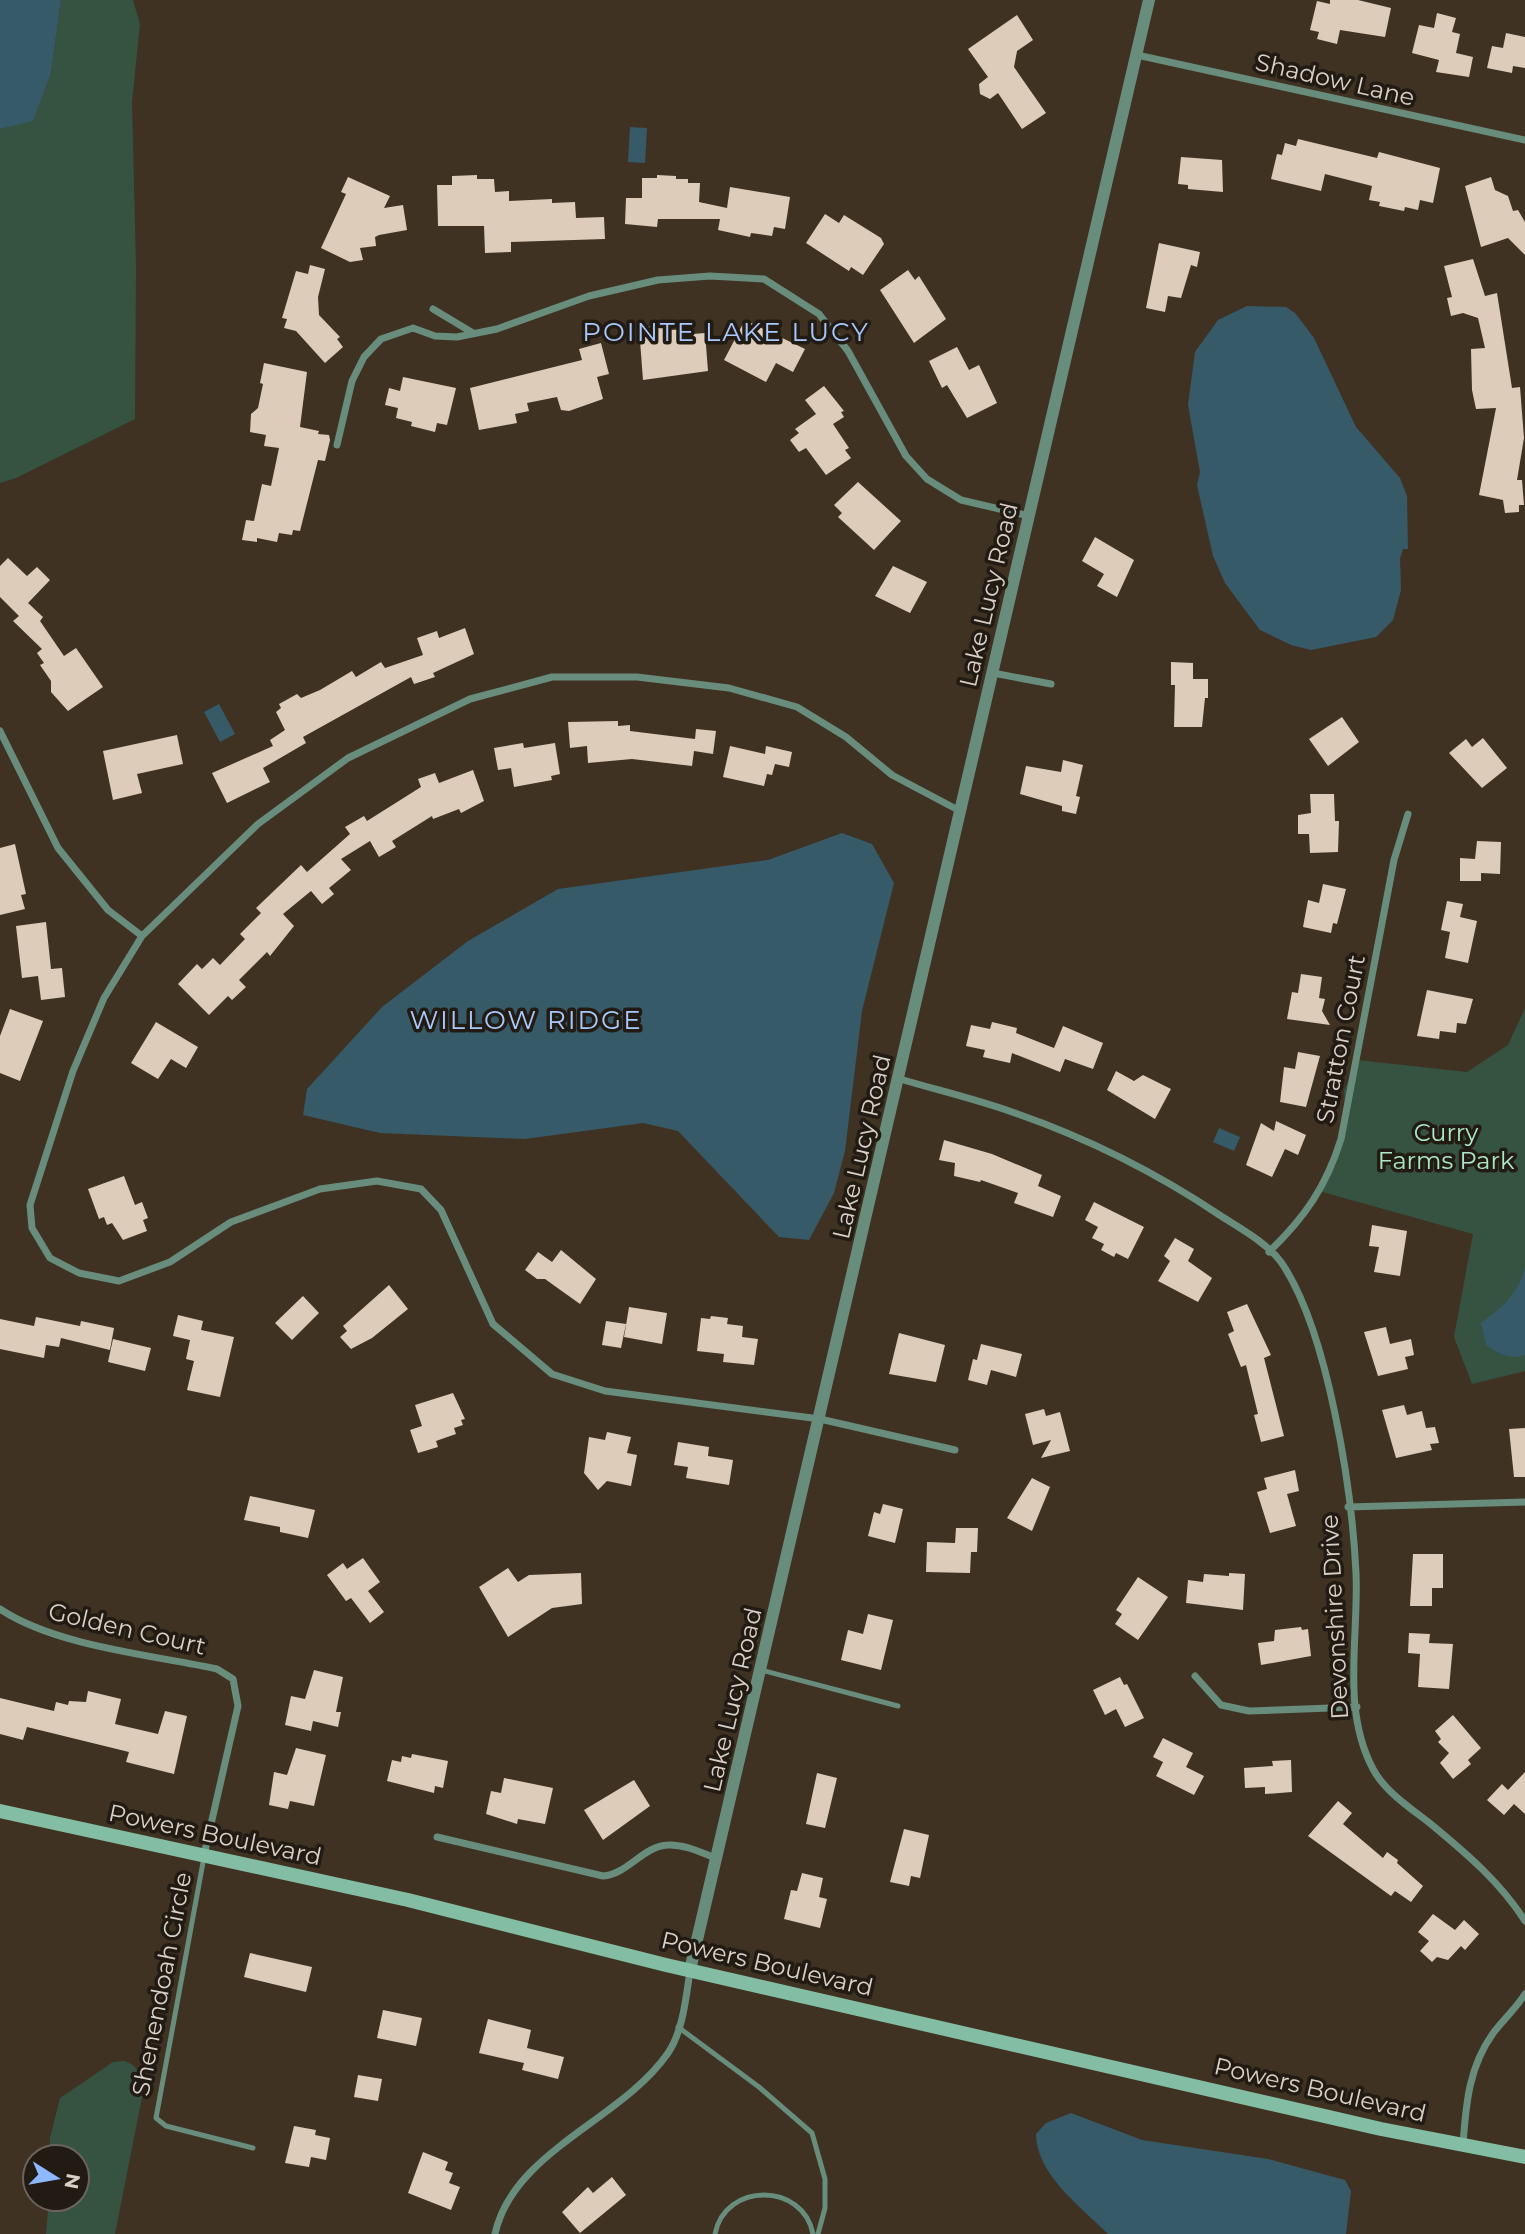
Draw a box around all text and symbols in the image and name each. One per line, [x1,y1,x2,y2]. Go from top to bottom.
street label: Shadow Lane [1253,47,1418,112]
district label: POINTE LAKE LUCY [582,316,870,348]
street label: Lake Lucy Road [953,500,1024,690]
street label: Stratton Court [1310,952,1371,1126]
district label: WILLOW RIDGE [409,1004,643,1036]
street label: Lake Lucy Road [826,1052,897,1242]
park label: Curry Farms Park [1378,1118,1515,1175]
street label: Devonshire Drive [1315,1514,1354,1720]
street label: Golden Court [46,1596,209,1661]
street label: Lake Lucy Road [697,1605,768,1795]
street label: Powers Boulevard [106,1798,324,1871]
street label: Shenendoah Circle [126,1870,197,2098]
street label: Powers Boulevard [658,1925,876,2002]
street label: Powers Boulevard [1211,2051,1429,2128]
north arrow [21,2143,91,2213]
text: N [59,2171,85,2191]

